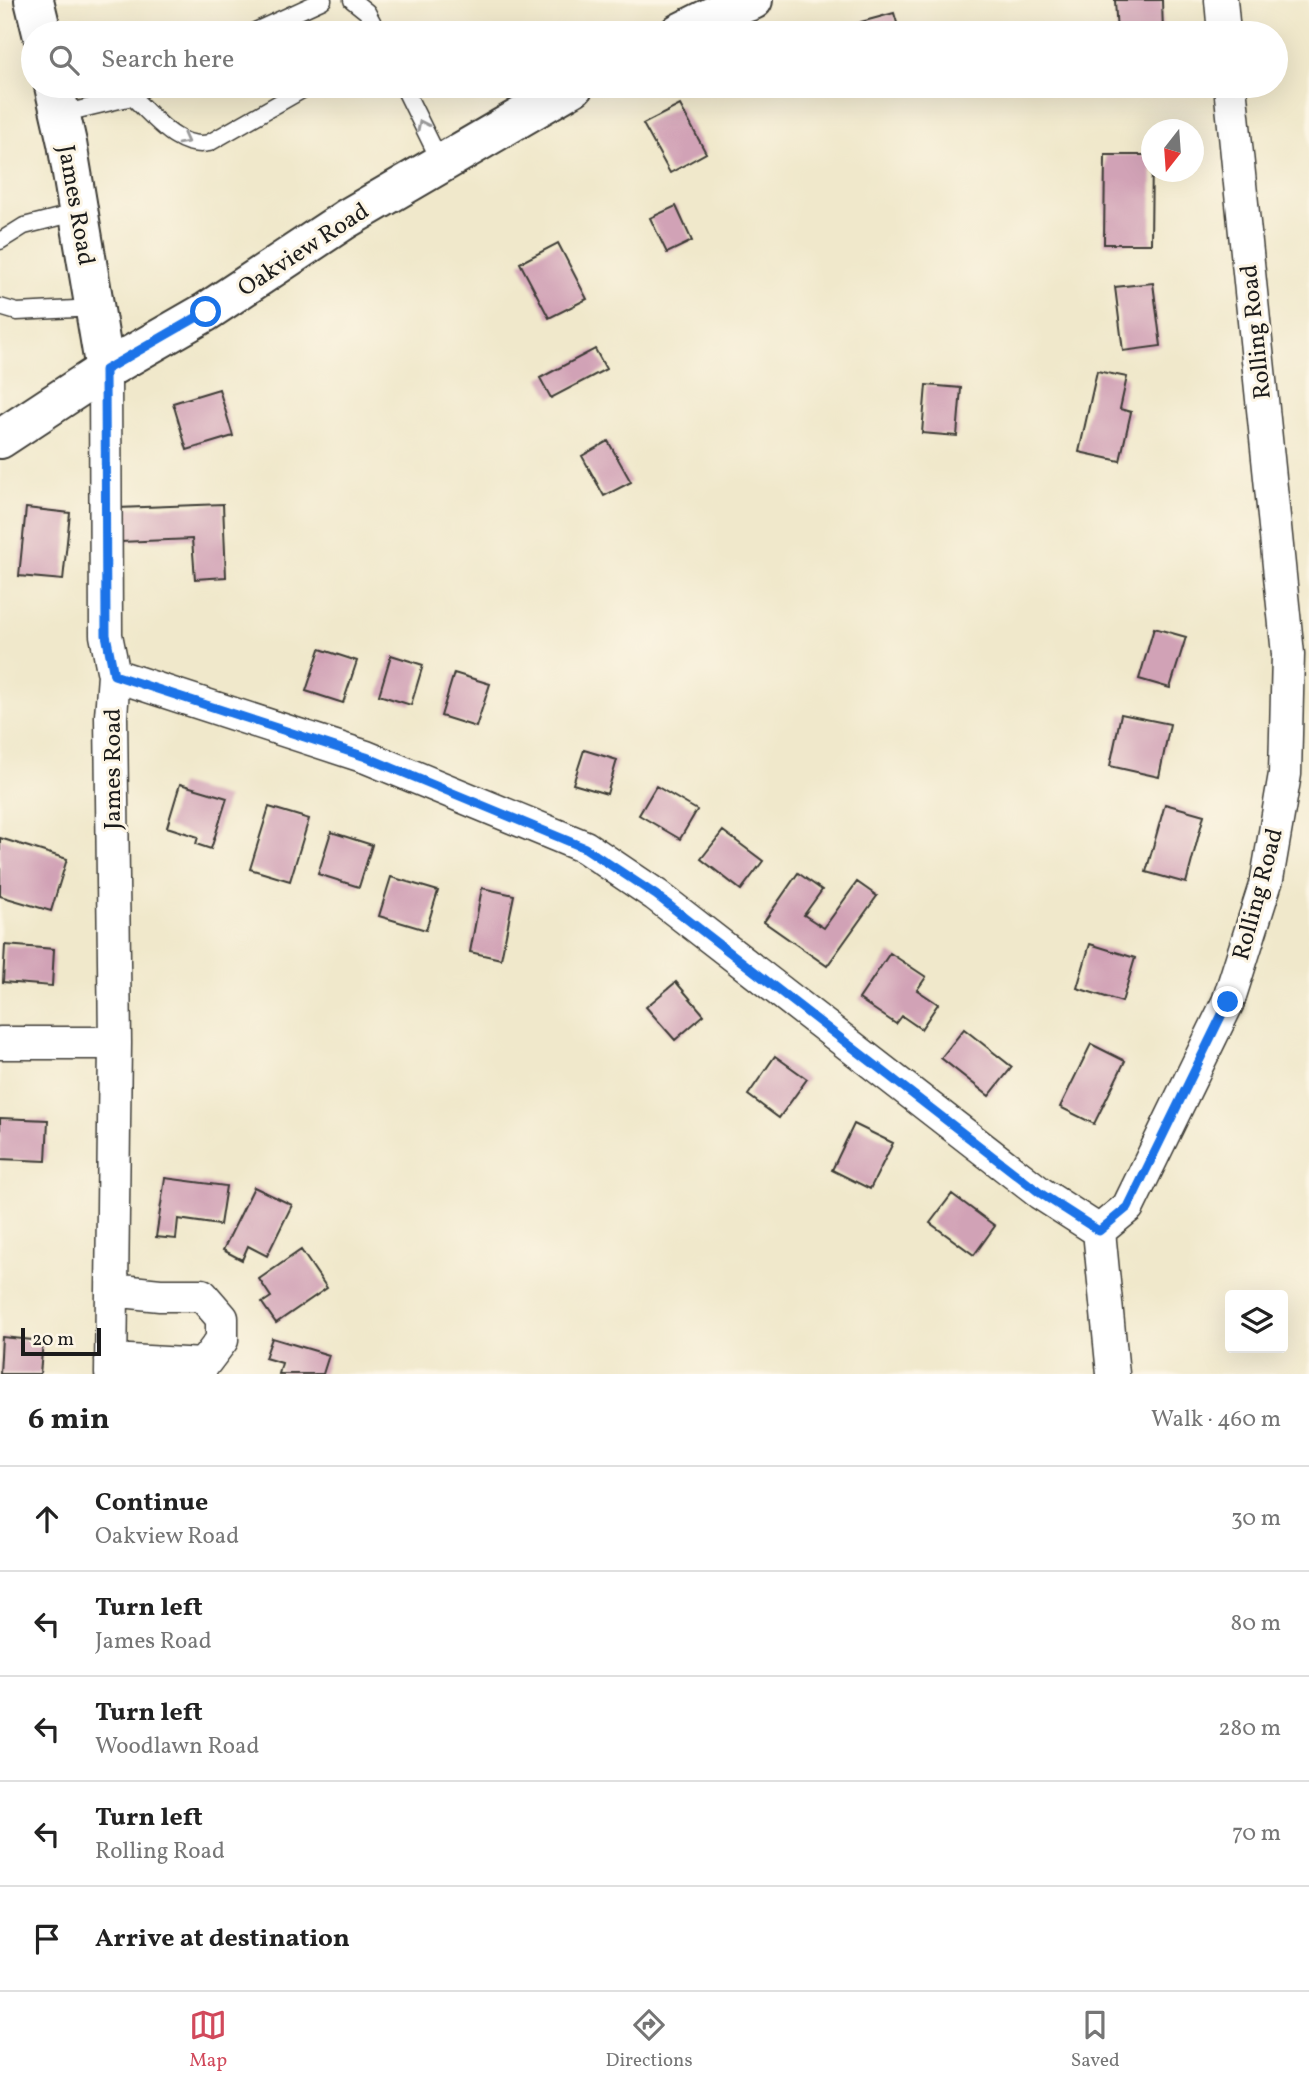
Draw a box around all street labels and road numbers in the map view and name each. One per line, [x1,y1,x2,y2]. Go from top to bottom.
street label: James Road [48,142,102,268]
street label: Oakview Road [232,195,376,306]
street label: Rolling Road [1233,263,1281,401]
street label: James Road [97,708,131,830]
street label: Rolling Road [1225,825,1293,964]

